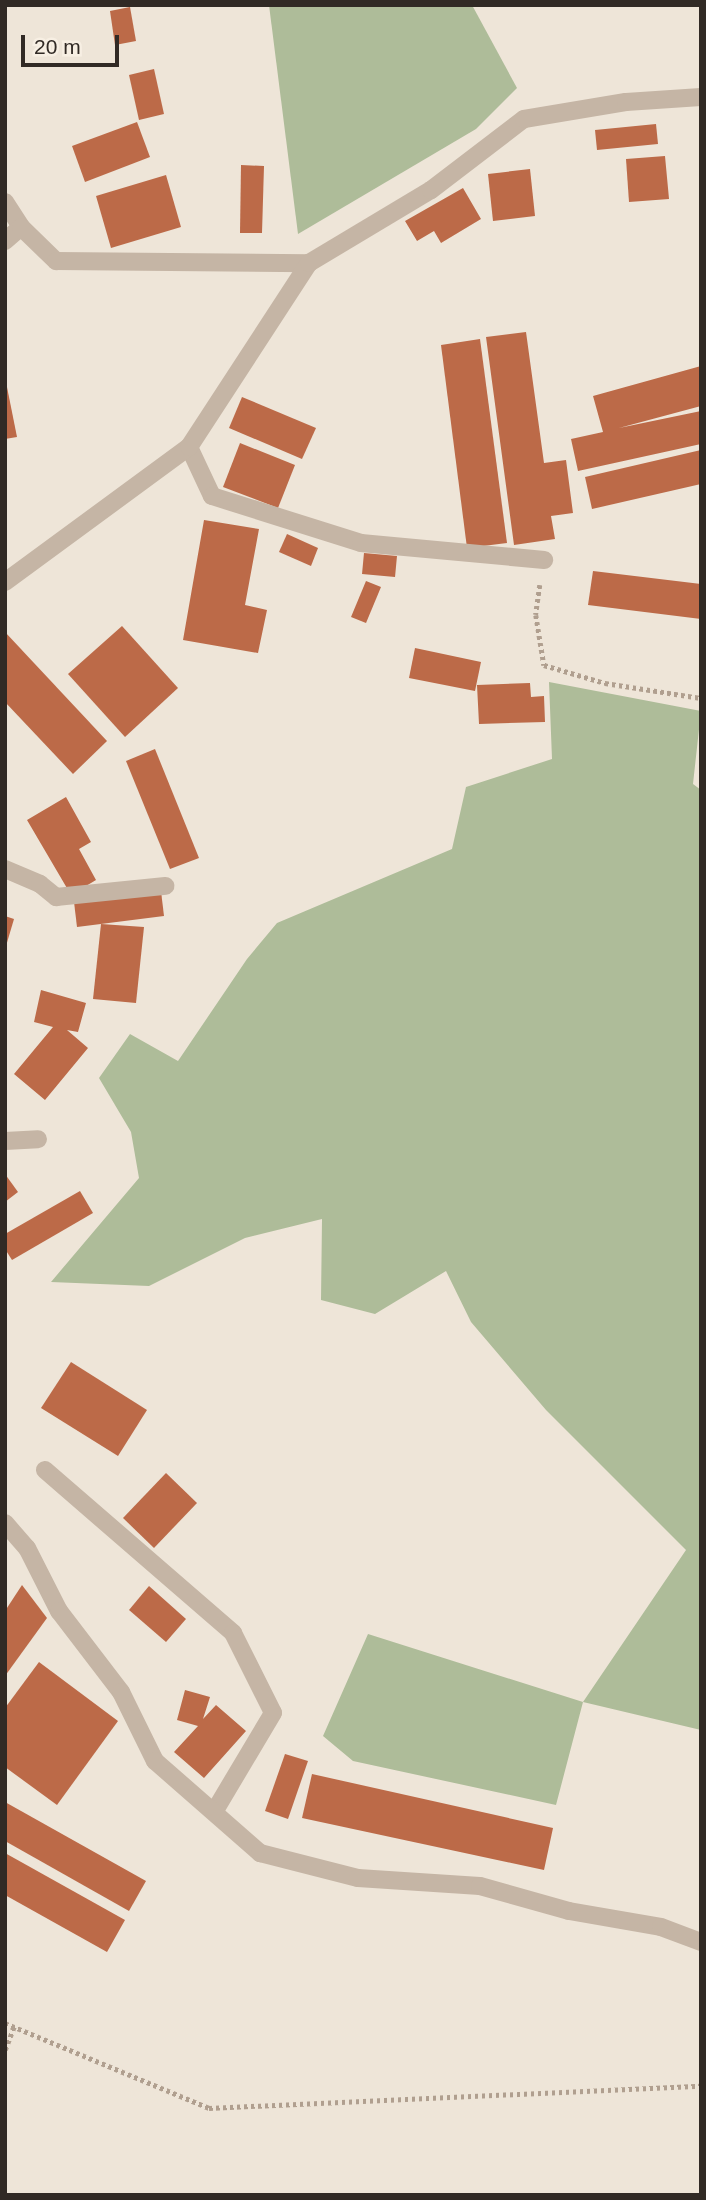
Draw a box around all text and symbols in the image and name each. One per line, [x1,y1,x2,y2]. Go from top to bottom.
scale bar [24,21,122,65]
text: 20 m [34,35,81,58]

